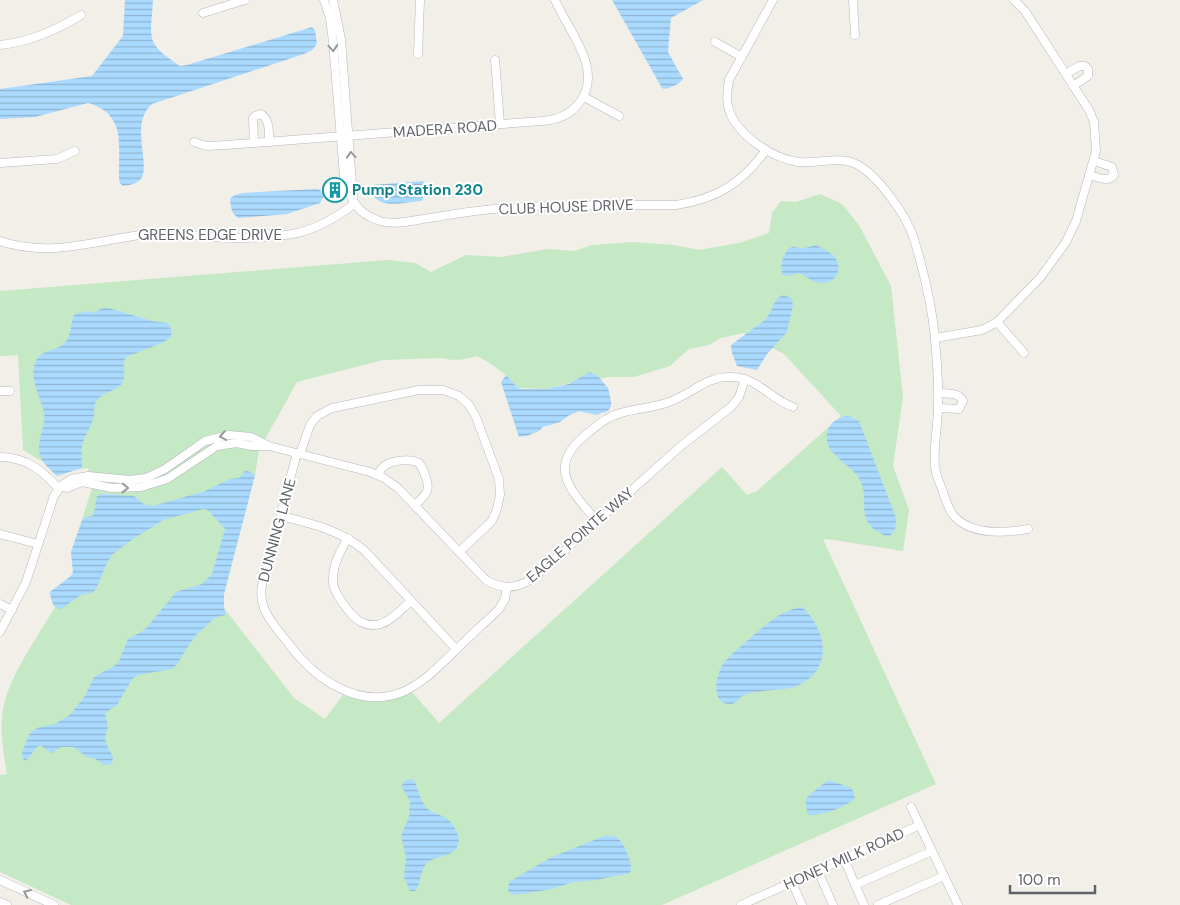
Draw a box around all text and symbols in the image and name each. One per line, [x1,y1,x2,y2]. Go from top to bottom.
one-way arrow [327,44,338,52]
street label: MADERA ROAD [392,115,498,143]
one-way arrow [345,151,356,159]
building icon: Pump Station 230 [322,177,348,203]
place label: Pump Station 230 [352,180,483,200]
street label: CLUB HOUSE DRIVE [498,195,634,219]
street label: GREENS EDGE DRIVE [138,225,282,245]
one-way arrow [218,431,227,441]
street label: DUNNING LANE [254,476,300,584]
one-way arrow [122,483,129,493]
street label: EAGLE POINTE WAY [522,483,638,587]
street label: HONEY MILK ROAD [780,823,908,895]
scale bar [1010,862,1095,894]
text: 100 m [1018,870,1061,890]
one-way arrow [23,888,32,899]

